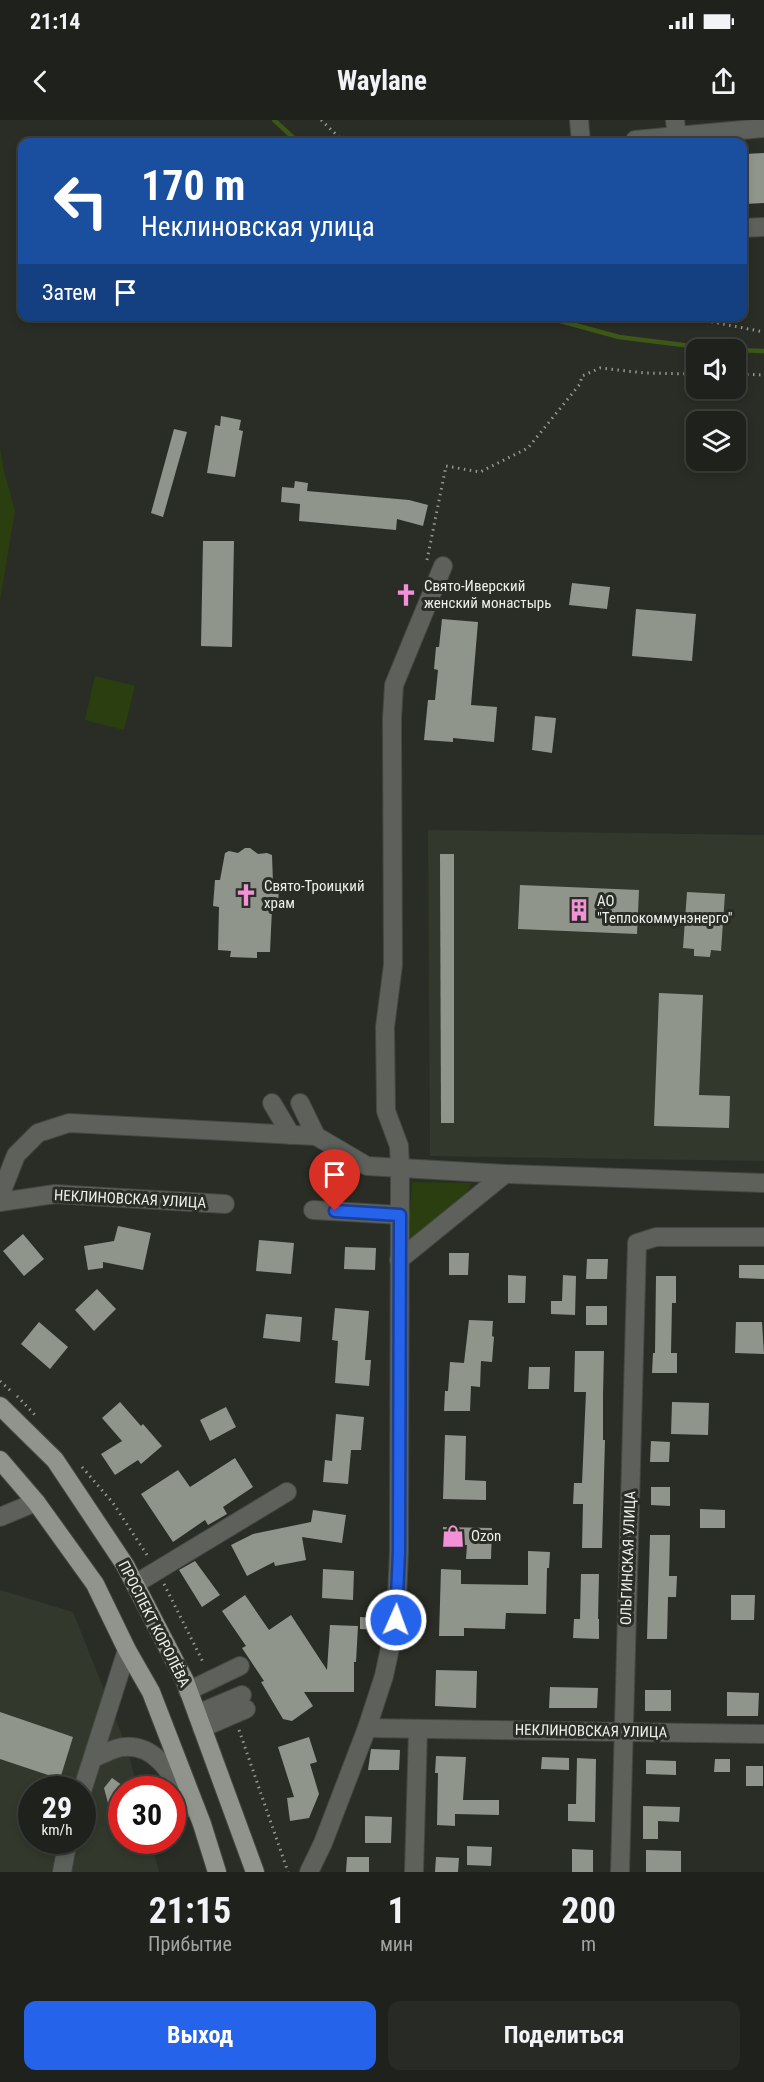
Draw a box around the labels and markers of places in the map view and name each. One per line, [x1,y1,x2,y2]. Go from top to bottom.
place label: Свято-Иверский женский монастырь [424,577,551,612]
church icon: Свято-Иверский женский монастырь [393,582,419,608]
place label: Свято-Троицкий храм [264,877,365,912]
church icon: Свято-Троицкий храм [233,882,259,908]
place label: АО "Теплокоммунэнерго" [597,892,733,927]
building icon: АО "Теплокоммунэнерго" [566,897,592,923]
pin [309,1149,360,1211]
shop icon: Ozon [440,1523,466,1549]
place label: Ozon [471,1527,501,1545]

